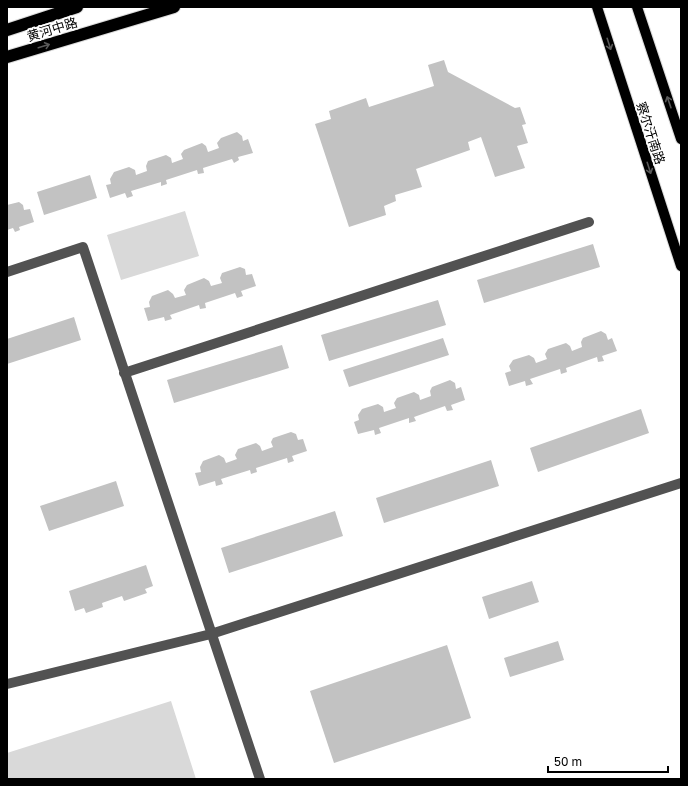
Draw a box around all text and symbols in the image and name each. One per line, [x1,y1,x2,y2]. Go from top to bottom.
street label: 黄河中路 [25,14,79,44]
one-way arrow [606,37,613,50]
one-way arrow [38,42,51,49]
one-way arrow [664,96,672,108]
street label: 察尔汗南路 [633,100,669,166]
one-way arrow [646,161,653,174]
scale bar [548,748,668,774]
text: 50 m [554,754,582,769]

